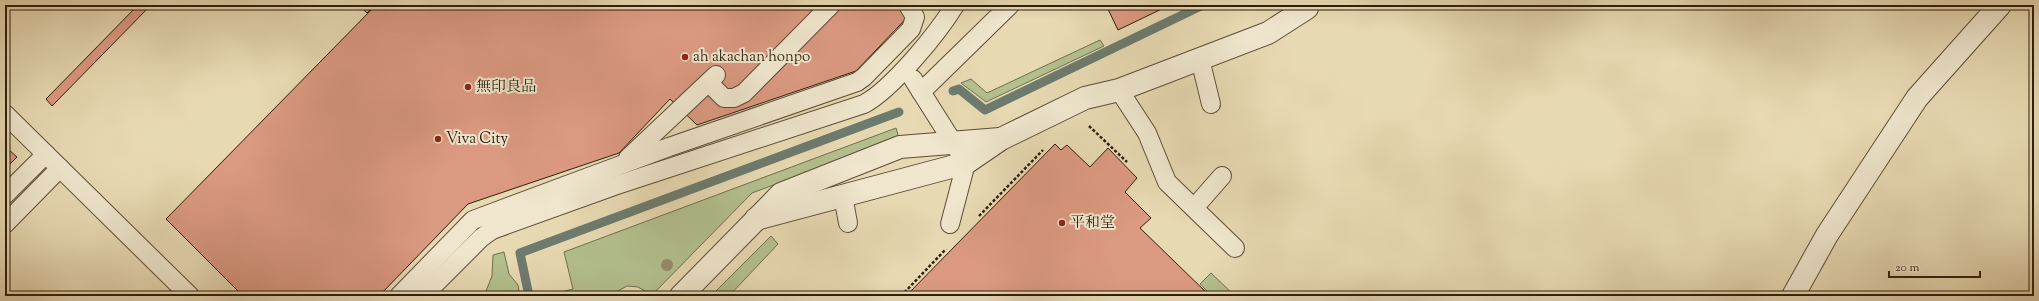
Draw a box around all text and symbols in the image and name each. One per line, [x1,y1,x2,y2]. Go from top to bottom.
place label: ah akachan honpo [693,47,810,68]
marker: ah akachan honpo [680,52,690,62]
place label: 無印良品 [476,77,536,98]
marker: 無印良品 [463,82,473,92]
place label: Viva City [446,129,509,150]
marker: Viva City [433,134,443,144]
place label: 平和堂 [1070,213,1115,234]
marker: 平和堂 [1057,218,1067,228]
scale bar [1889,253,1980,279]
text: 20 m [1895,259,1920,277]

